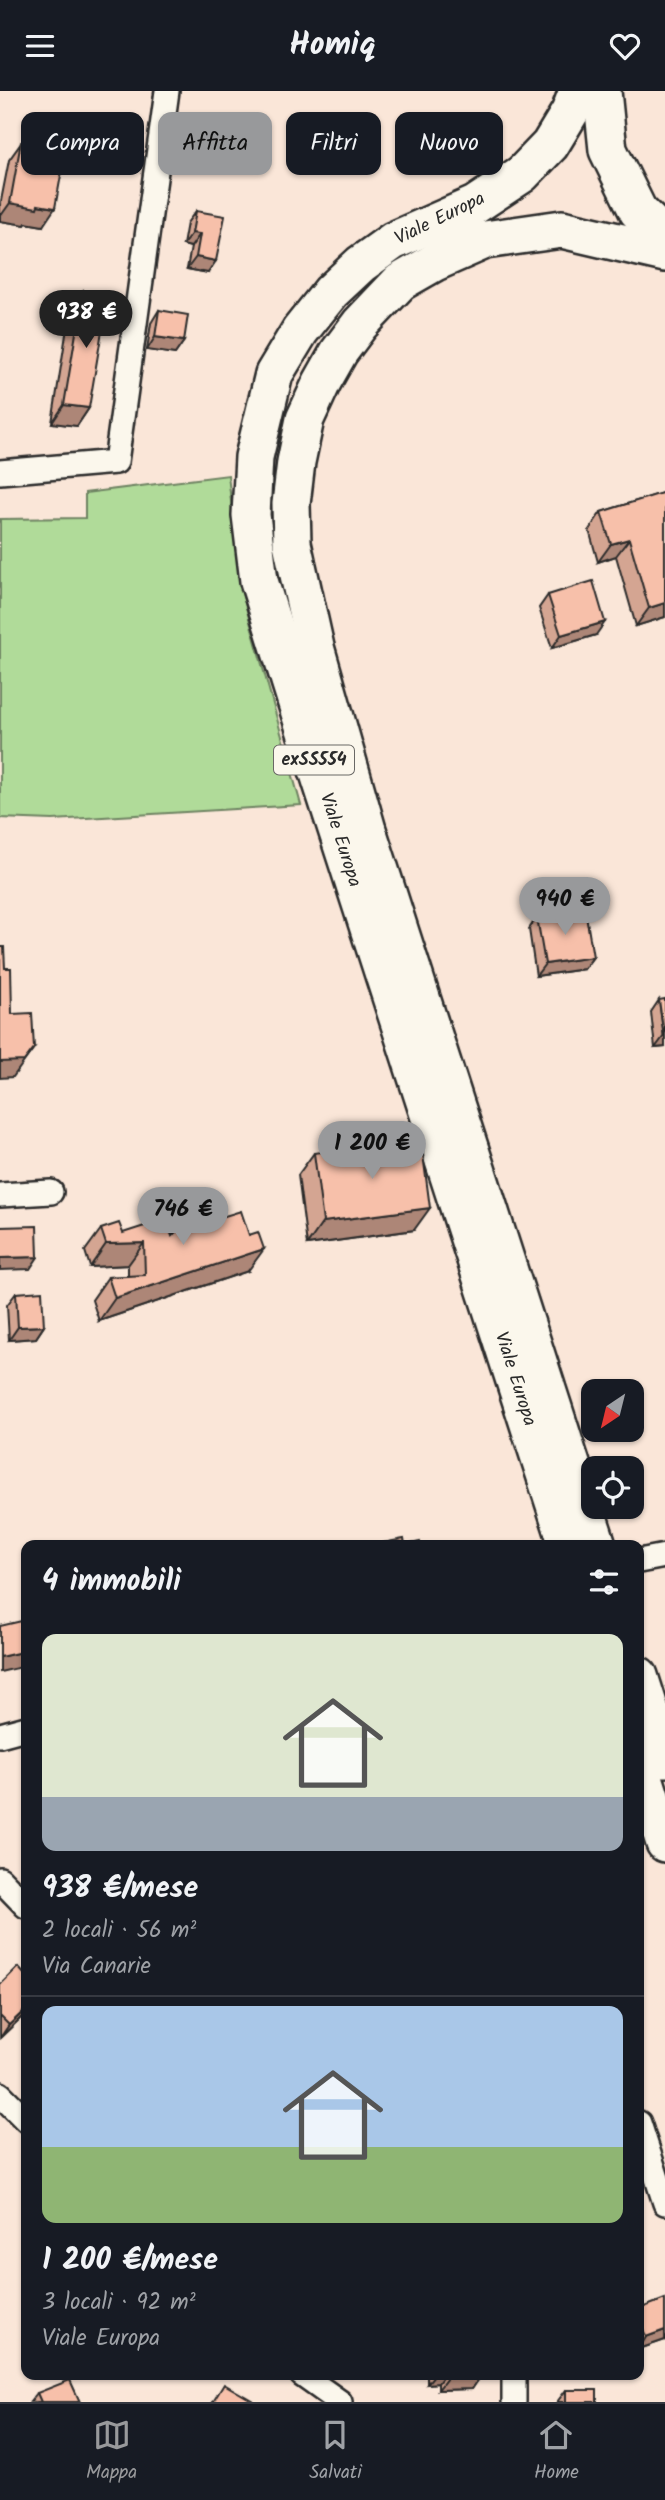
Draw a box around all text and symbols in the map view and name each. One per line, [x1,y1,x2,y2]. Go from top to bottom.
text: Homiq [289,20,376,71]
icon: menu [21,27,59,65]
icon: heart [606,27,644,65]
chip: Compra [21,112,144,175]
chip: Affitta [158,112,272,175]
chip: Filtri [286,112,381,175]
chip: Nuovo [395,112,503,175]
street label: Viale Europa [390,184,490,254]
pin: 938 € [37,291,135,350]
text: 938 € [55,295,117,331]
road number: exSS554 [274,745,354,775]
street label: Viale Europa [311,789,369,891]
pin: 940 € [516,877,614,937]
text: 940 € [535,882,595,918]
pin: 1 200 € [307,1121,437,1181]
text: 1 200 € [334,1126,410,1162]
pin: 746 € [134,1187,232,1247]
text: 746 € [153,1192,213,1228]
street label: Viale Europa [486,1328,544,1430]
north arrow [581,1379,644,1442]
map controls [581,1379,644,1519]
button: locate [581,1456,644,1519]
text: 4 immobili [42,1558,181,1606]
icon: filters [585,1563,623,1601]
icon: home [270,1680,396,1806]
text: 938 €/mese [42,1865,198,1913]
text: 2 locali · 56 m² [42,1913,196,1949]
text: Via Canarie [42,1949,151,1985]
icon: home [270,2052,396,2178]
text: 1 200 €/mese [42,2237,218,2285]
text: 3 locali · 92 m² [42,2285,196,2321]
text: Viale Europa [42,2321,160,2357]
tab: Mappa [86,2416,137,2488]
tab: Salvati [309,2416,362,2488]
tab: Home [534,2416,579,2488]

